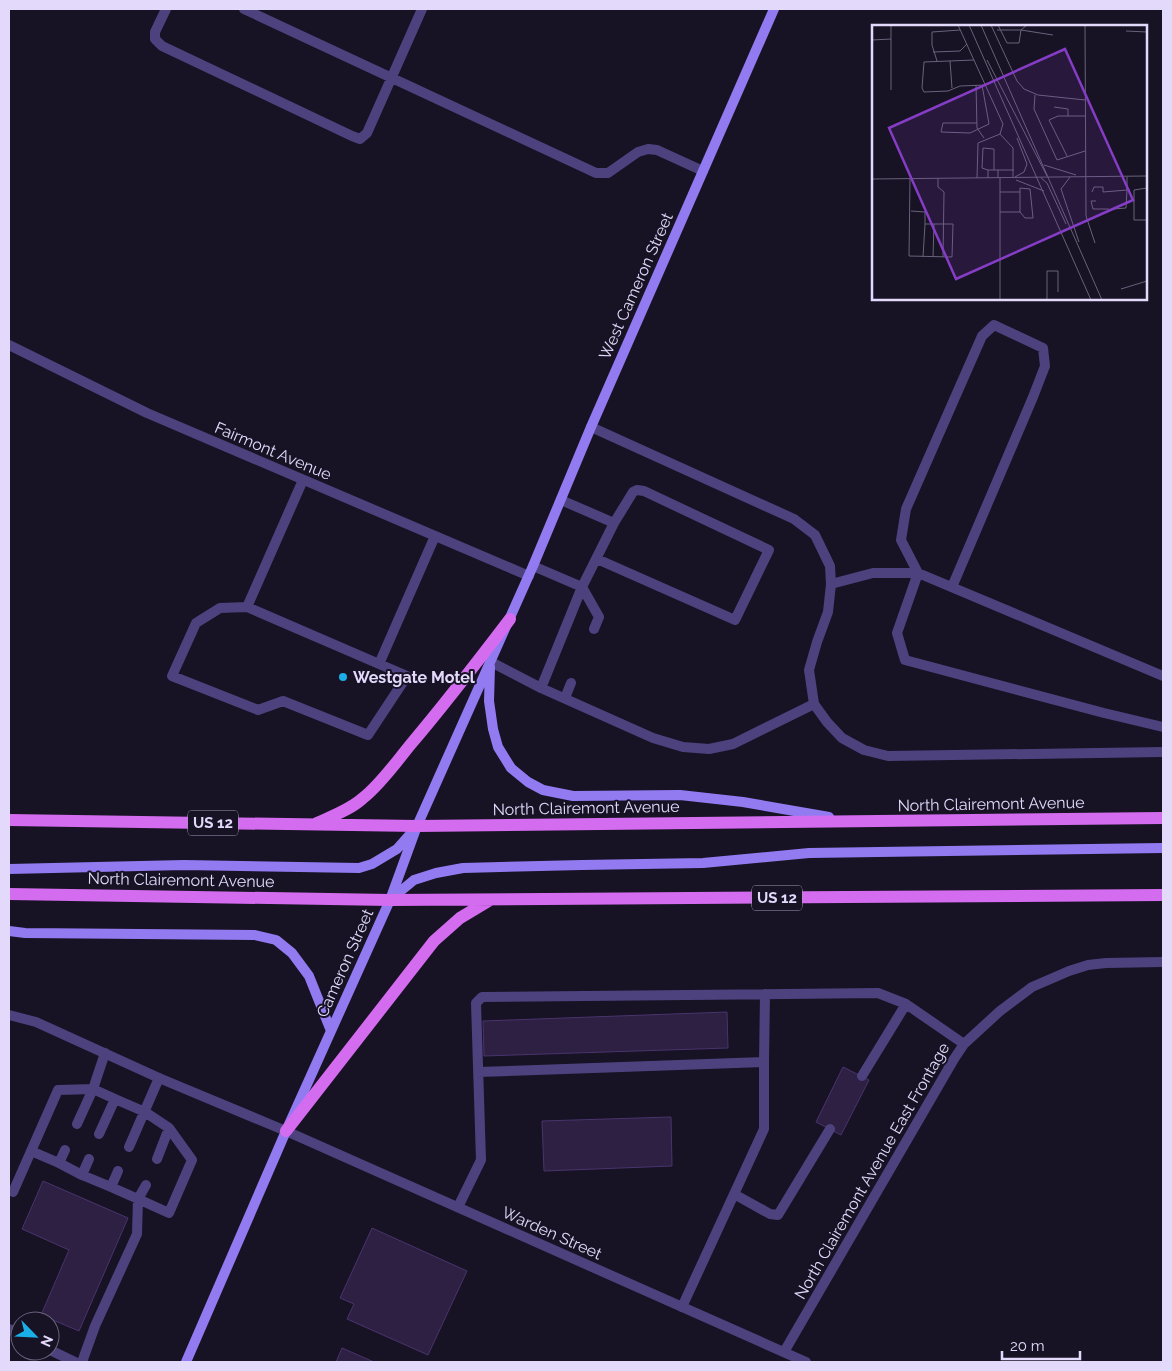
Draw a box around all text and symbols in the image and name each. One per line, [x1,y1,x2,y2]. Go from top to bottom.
inset map [872,25,1147,300]
street label: West Cameron Street [595,209,677,362]
street label: Fairmont Avenue [212,418,334,484]
place label: Westgate Motel [353,668,476,687]
marker: Westgate Motel [337,671,349,683]
street label: North Clairemont Avenue [897,793,1085,815]
street label: North Clairemont Avenue [492,797,680,819]
road number: US 12 [188,810,238,836]
street label: North Clairemont Avenue [87,869,275,891]
road number: US 12 [752,886,802,910]
street label: Cameron Street [313,905,378,1020]
street label: North Clairemont Avenue East Frontage [791,1039,953,1303]
street label: Warden Street [499,1203,605,1264]
north arrow [10,1311,60,1361]
scale bar [1002,1328,1080,1360]
text: N [37,1333,56,1349]
text: 20 m [1010,1337,1045,1355]

